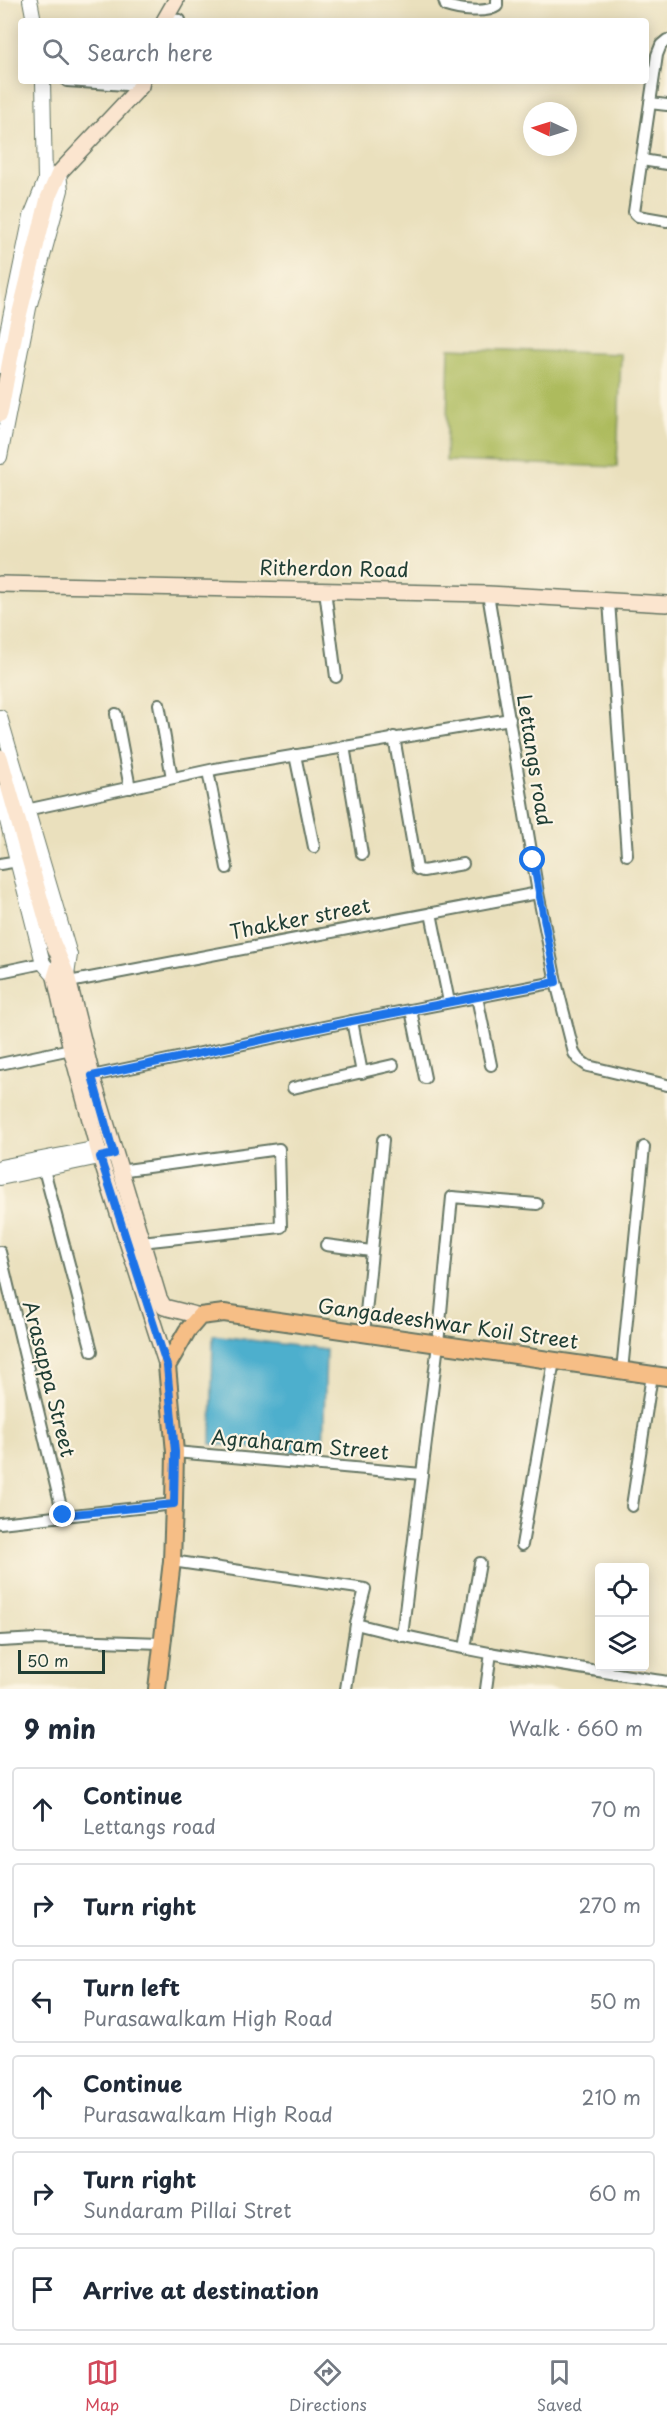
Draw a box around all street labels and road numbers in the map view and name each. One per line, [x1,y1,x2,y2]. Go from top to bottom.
street label: Ritherdon Road [259,552,409,584]
street label: Lettangs road [510,692,560,828]
street label: Thakker street [227,890,373,946]
street label: Gangadeeshwar Koil Street [316,1290,580,1356]
street label: Arasappa Street [16,1297,84,1460]
street label: Agraharam Street [210,1421,390,1467]

